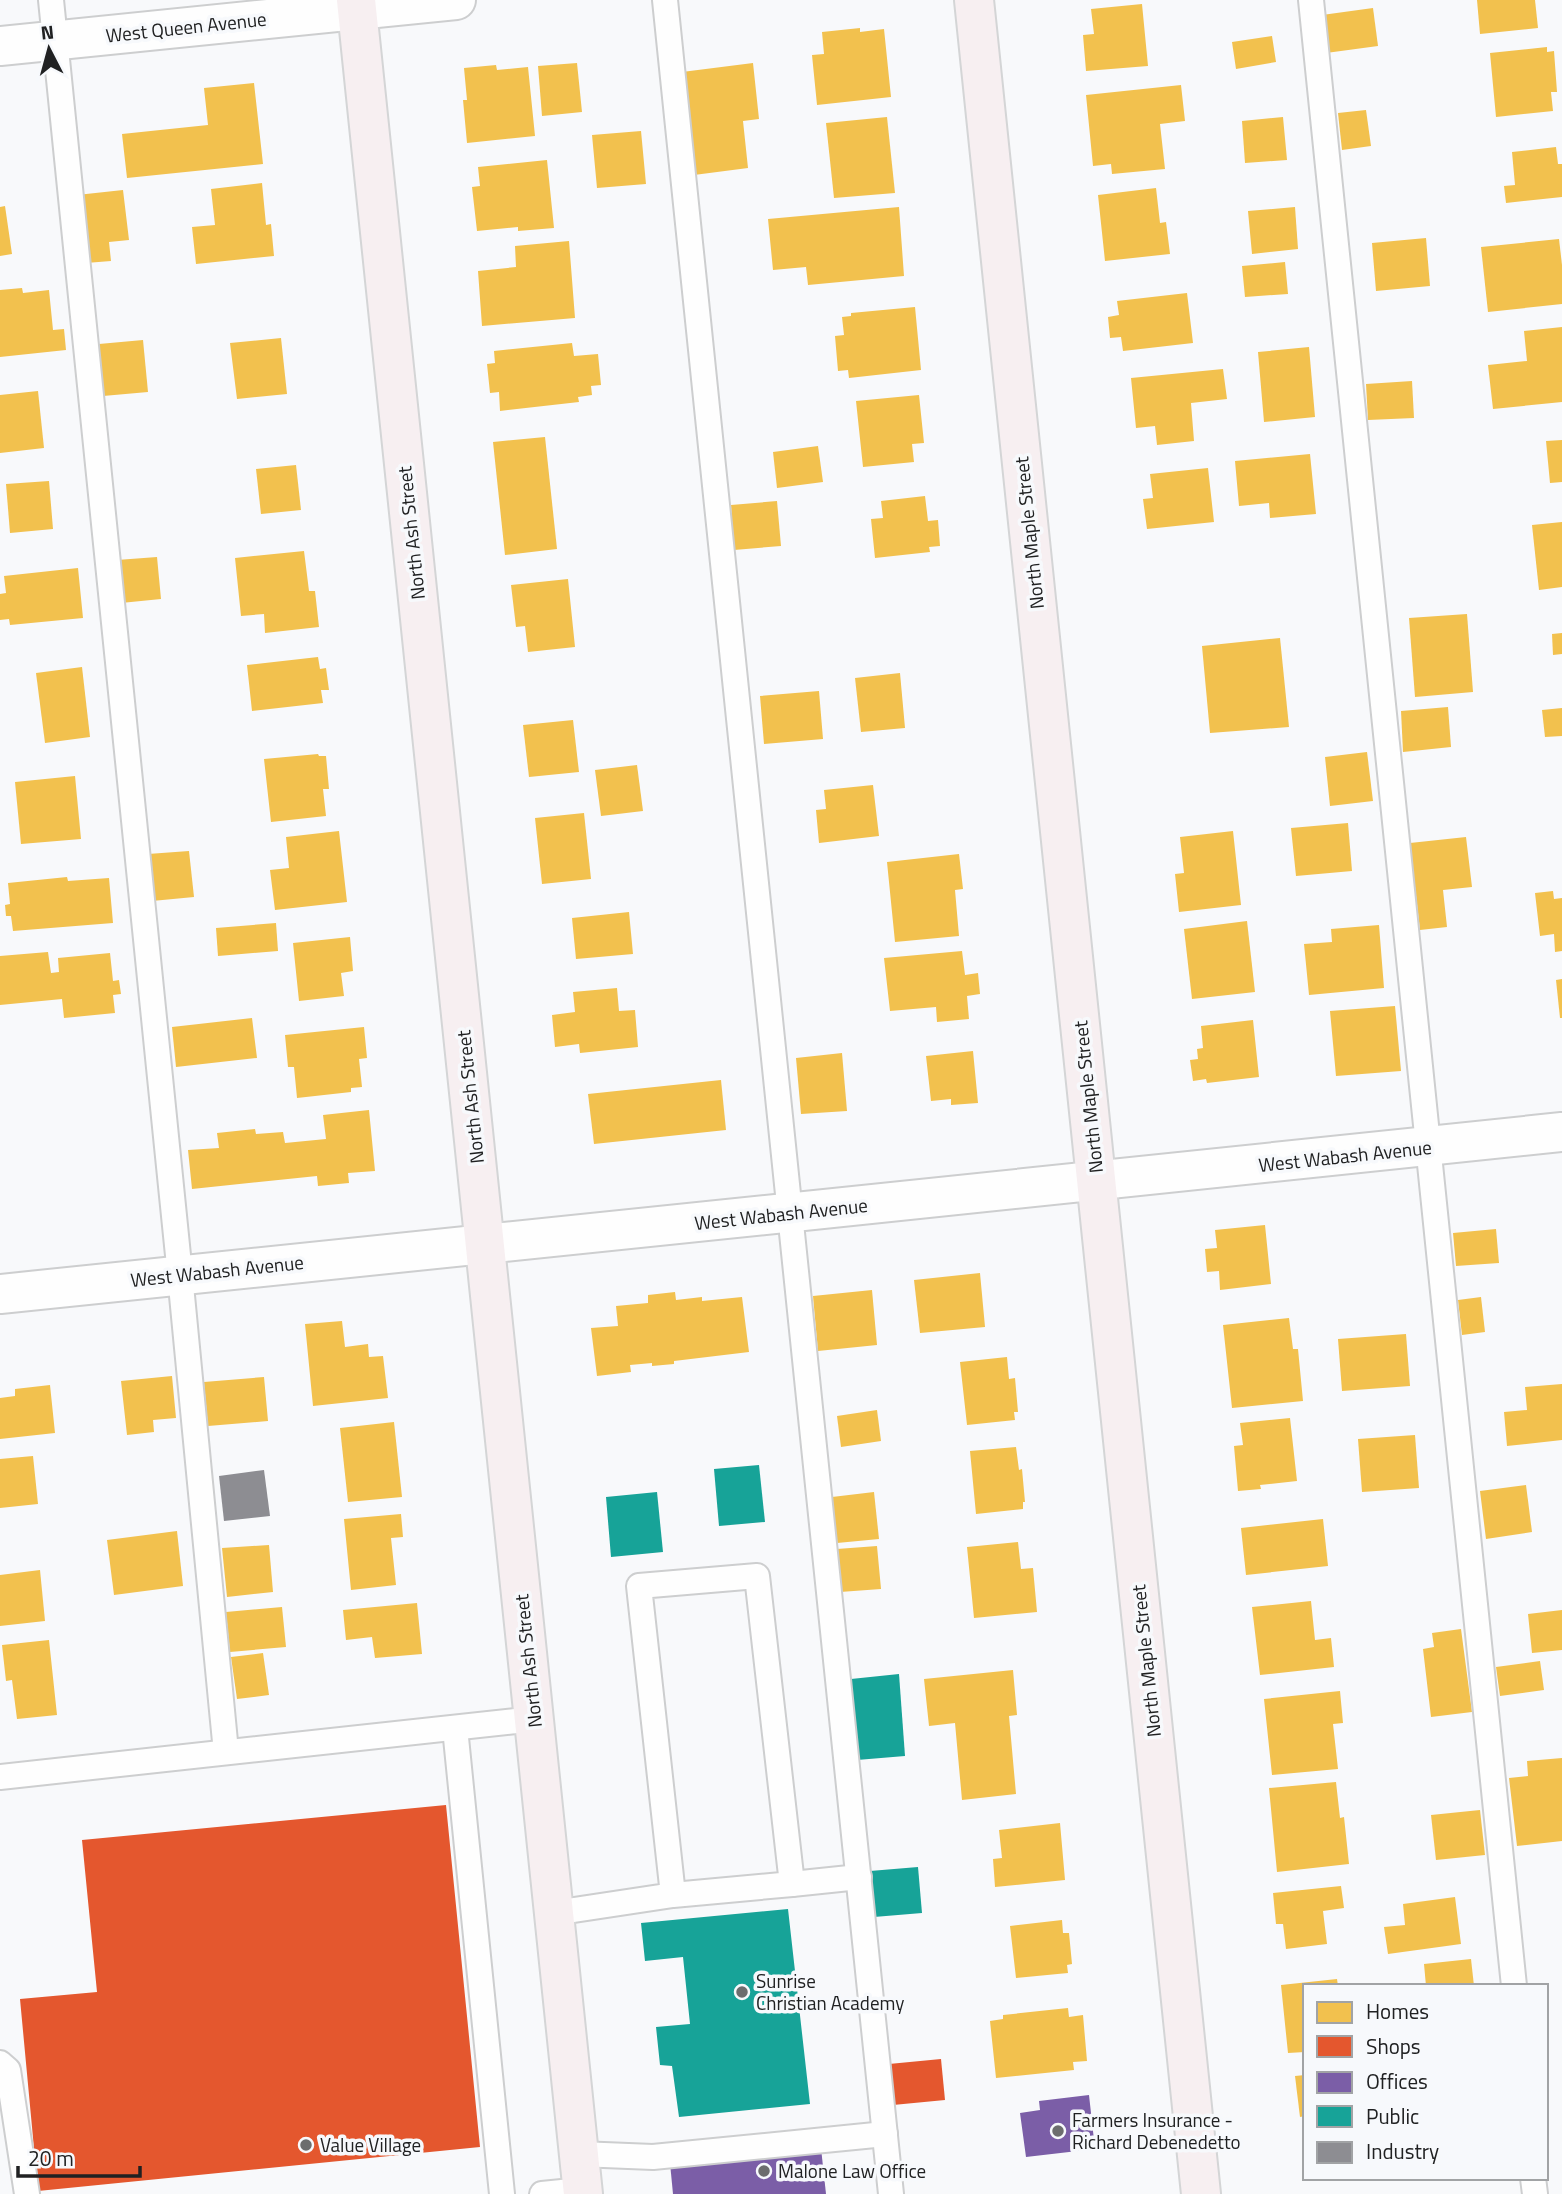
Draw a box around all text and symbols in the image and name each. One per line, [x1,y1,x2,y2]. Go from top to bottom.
street label: West Queen Avenue [104,4,268,49]
north arrow [14,14,84,84]
text: N [39,16,55,47]
street label: North Maple Street [1006,455,1051,611]
street label: North Ash Street [389,465,432,601]
street label: North Maple Street [1065,1019,1110,1175]
street label: North Ash Street [448,1029,491,1165]
street label: West Wabash Avenue [1257,1132,1433,1179]
street label: West Wabash Avenue [693,1190,869,1237]
street label: West Wabash Avenue [129,1247,305,1294]
street label: North Maple Street [1123,1583,1168,1739]
street label: North Ash Street [506,1593,549,1729]
place label: Sunrise Christian Academy [756,1966,904,2017]
marker: Sunrise Christian Academy [734,1984,750,2000]
legend [1303,1984,1548,2180]
text: Homes [1366,1995,1429,2027]
text: Shops [1366,2030,1421,2062]
text: Offices [1366,2065,1428,2097]
text: Public [1366,2100,1419,2132]
place label: Farmers Insurance - Richard Debenedetto [1072,2105,1241,2156]
marker: Farmers Insurance - Richard Debenedetto [1050,2123,1066,2139]
place label: Value Village [320,2130,421,2159]
scale bar [18,2134,140,2178]
text: Industry [1366,2135,1439,2167]
marker: Value Village [298,2137,314,2153]
text: 20 m [28,2142,74,2174]
place label: Malone Law Office [778,2156,926,2185]
marker: Malone Law Office [756,2163,772,2179]

